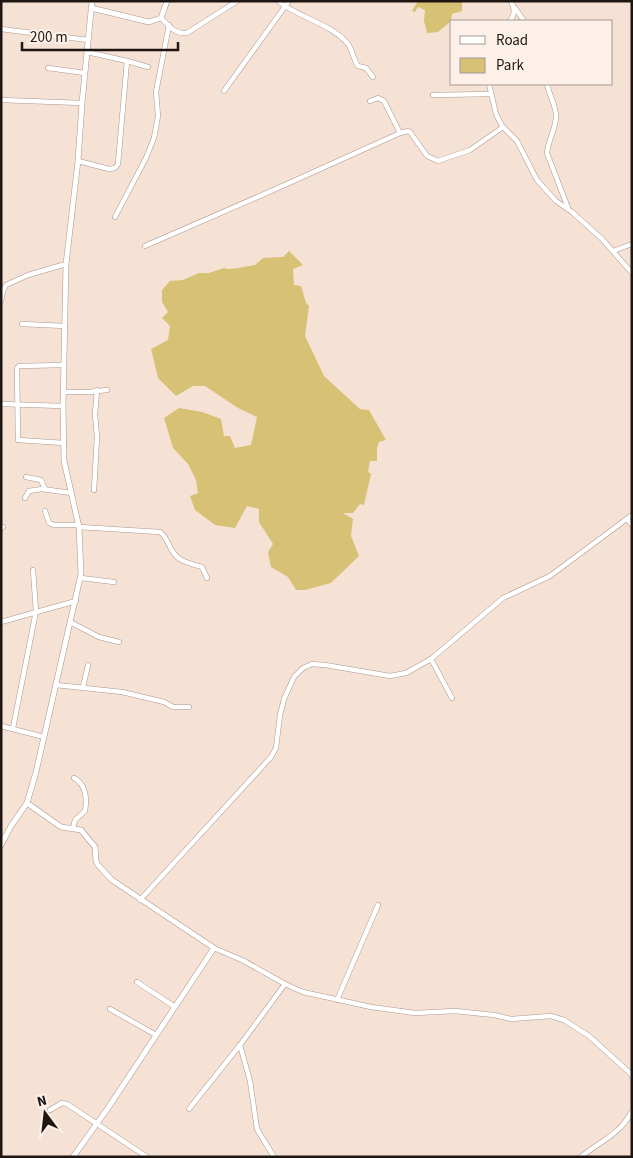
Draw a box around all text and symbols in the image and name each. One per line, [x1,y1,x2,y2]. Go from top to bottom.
scale bar [22,20,179,52]
legend [450,20,613,85]
text: 200 m [30,27,68,48]
text: Road [496,30,528,51]
text: Park [496,55,525,76]
north arrow [20,1088,70,1138]
text: N [35,1091,49,1112]

